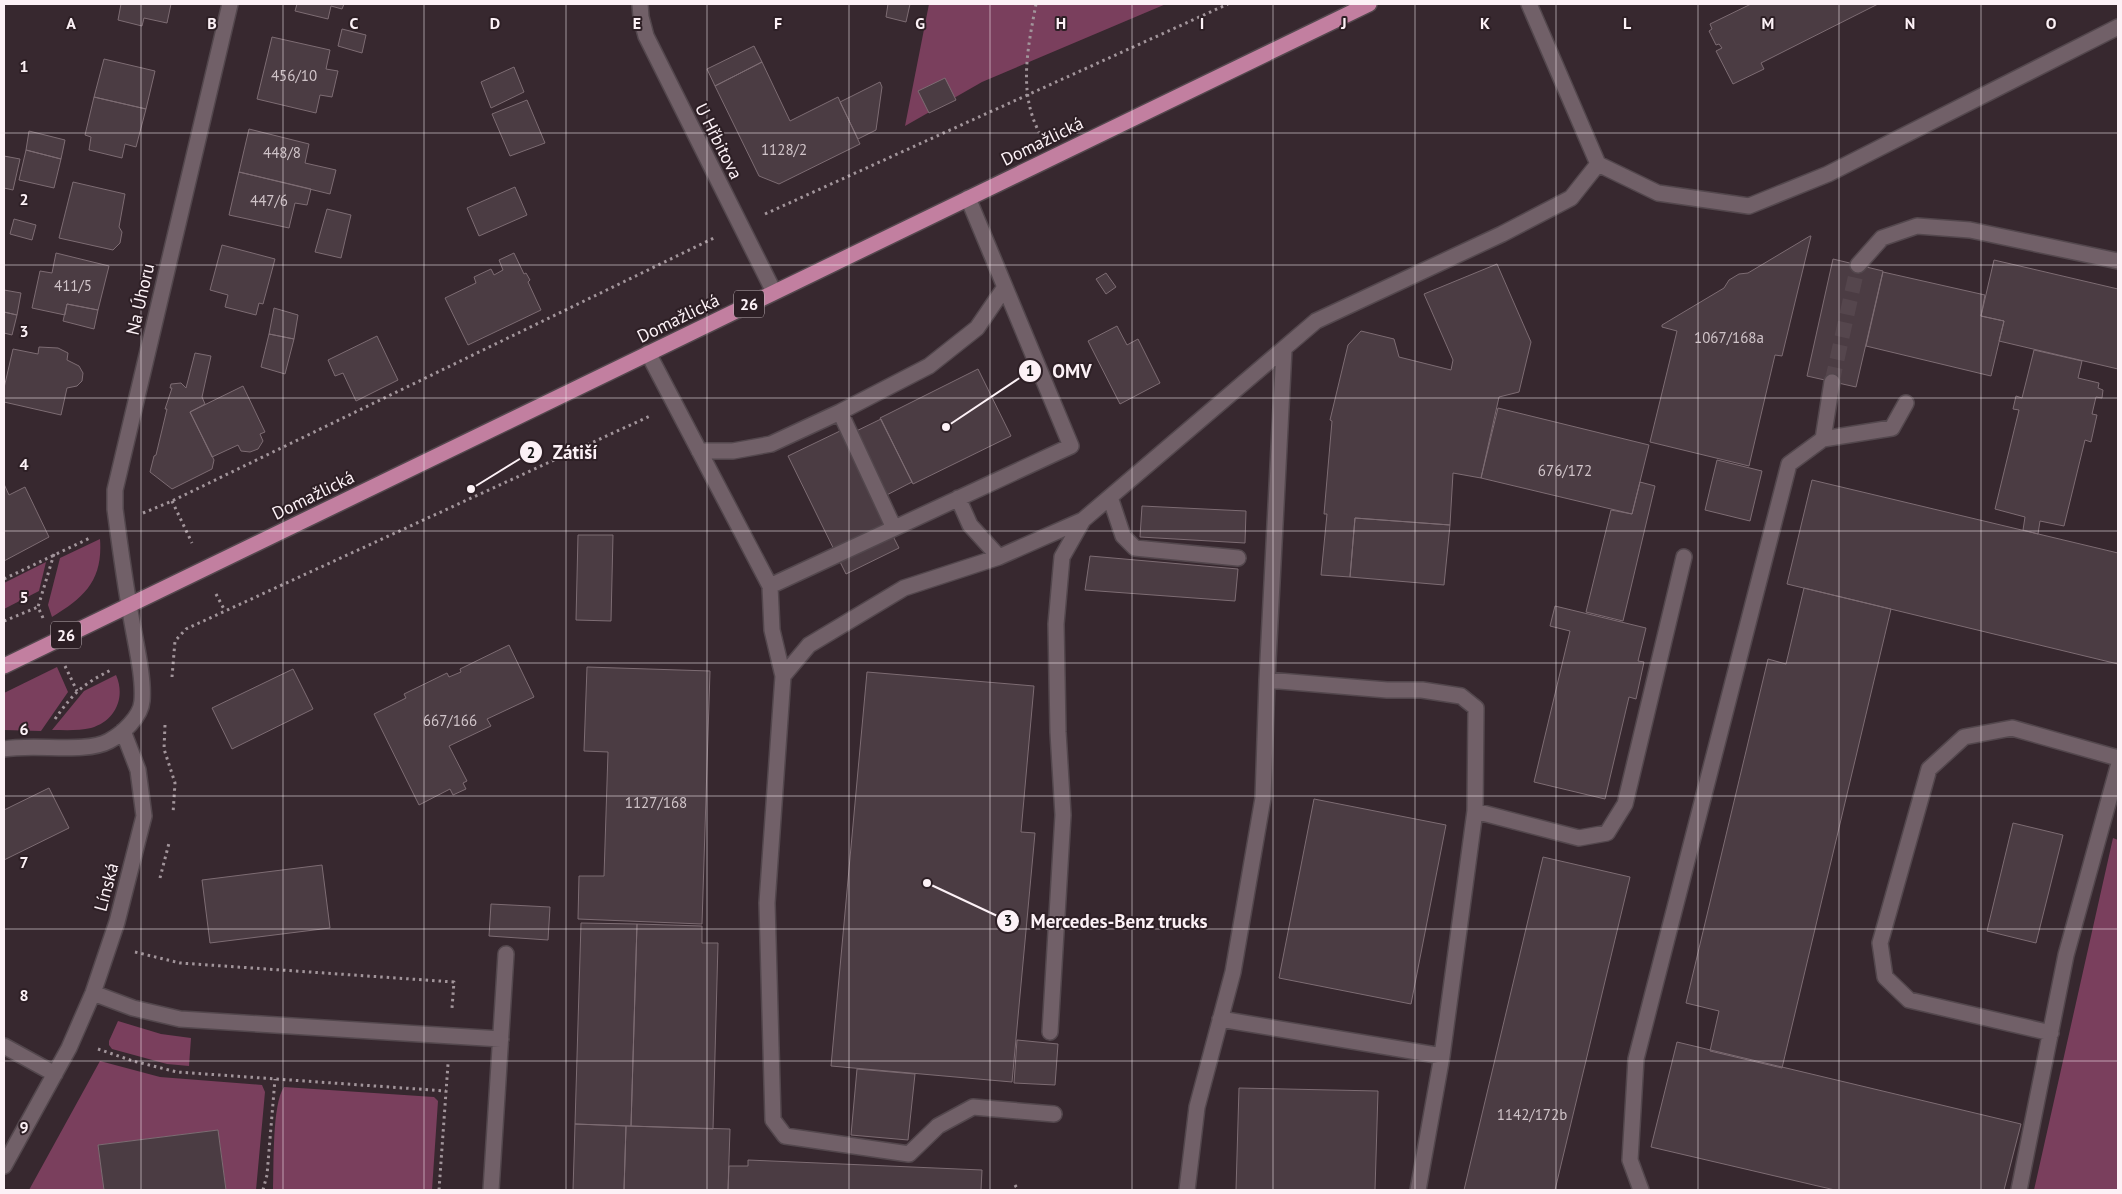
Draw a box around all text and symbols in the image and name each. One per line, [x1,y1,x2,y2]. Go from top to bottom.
text: A [66,13,76,33]
text: B [207,13,217,33]
text: C [350,13,359,33]
text: D [490,13,500,33]
text: E [633,13,641,33]
text: F [774,13,782,33]
text: G [915,13,925,33]
text: H [1056,13,1066,33]
text: I [1200,13,1204,33]
text: J [1340,13,1347,33]
text: K [1480,13,1490,33]
text: L [1623,13,1632,33]
text: M [1762,13,1774,33]
text: N [1905,13,1915,33]
text: O [2046,13,2057,33]
text: 1 [19,56,29,76]
house number: 456/10 [271,66,317,85]
street label: U Hřbitova [690,99,748,183]
street label: Domažlická [997,111,1087,171]
house number: 1128/2 [761,140,807,159]
house number: 448/8 [263,143,301,162]
text: 2 [19,189,29,209]
house number: 447/6 [250,191,288,210]
street label: Na Úhoru [121,261,159,337]
house number: 411/5 [54,276,92,295]
street label: Domažlická [633,288,723,348]
road number: 26 [734,290,764,318]
text: 3 [19,321,29,341]
house number: 1067/168a [1694,328,1764,347]
callout: OMV [1017,354,1102,388]
text: OMV [1052,359,1092,383]
text: 1 [1026,361,1034,380]
callout: Zátiší [518,435,608,469]
text: Zátiší [553,440,597,464]
text: 2 [527,443,535,462]
text: 4 [19,454,29,474]
house number: 676/172 [1538,461,1592,480]
street label: Domažlická [268,465,358,525]
text: 5 [19,587,29,607]
road number: 26 [51,622,81,648]
house number: 667/166 [423,711,477,730]
text: 6 [19,719,29,739]
house number: 1127/168 [625,793,687,812]
text: 7 [19,852,29,872]
street label: Línská [89,860,123,914]
callout: Mercedes-Benz trucks [995,904,1218,938]
text: Mercedes-Benz trucks [1030,909,1208,933]
text: 3 [1004,911,1012,930]
text: 8 [19,985,29,1005]
house number: 1142/172b [1497,1105,1567,1124]
text: 9 [19,1117,29,1137]

